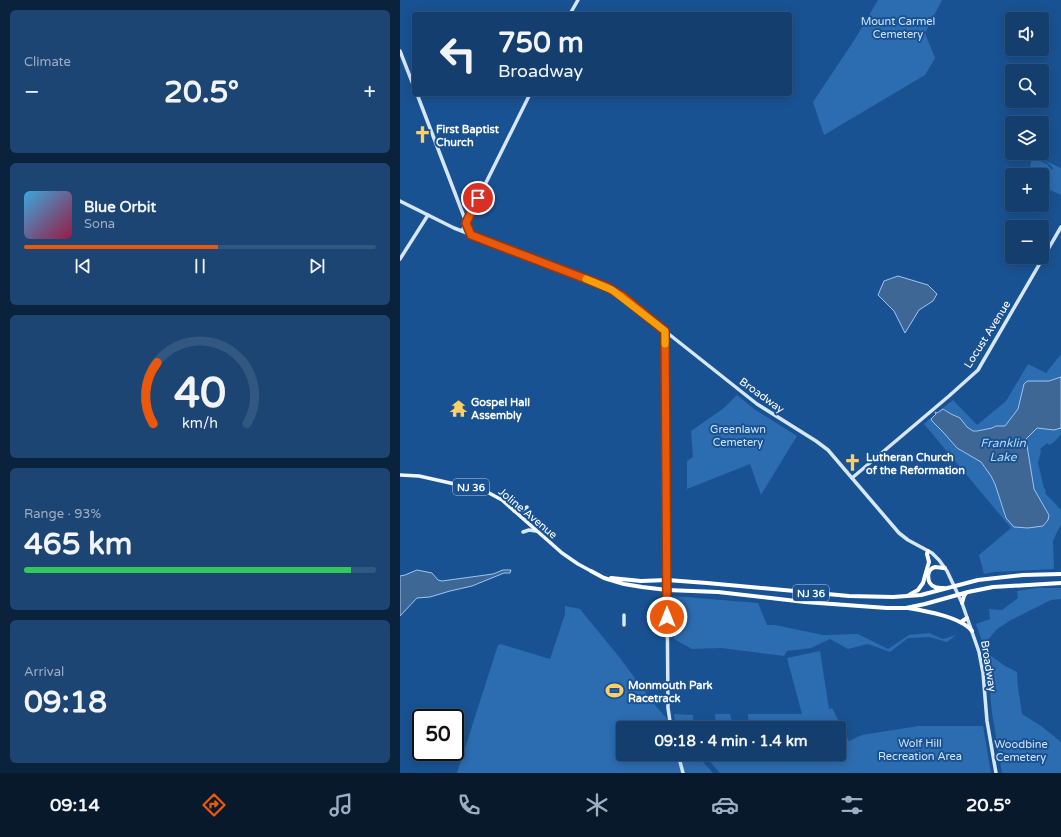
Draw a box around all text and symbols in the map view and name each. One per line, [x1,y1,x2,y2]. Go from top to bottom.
map controls [1005,12,1049,264]
button: sound [1005,12,1049,56]
park label: Mount Carmel Cemetery [861,15,935,41]
text: 750 m [498,26,584,60]
icon: left [432,28,484,80]
text: Climate [24,54,71,70]
text: Broadway [498,60,583,82]
button: search [1005,64,1049,108]
text: 20.5° [164,74,239,111]
text: − [24,79,40,105]
text: + [364,79,376,105]
button: layers [1005,116,1049,160]
place label: First Baptist Church [436,123,500,149]
church icon: First Baptist Church [413,125,433,145]
button: + [1005,168,1049,212]
pin [461,181,495,215]
icon: arrive [467,187,489,209]
text: Blue Orbit [84,198,156,216]
text: Sona [84,216,115,232]
button: − [1005,220,1049,264]
icon: previous [72,255,94,277]
icon: pause [189,255,211,277]
icon: next [306,255,328,277]
street label: Locust Avenue [961,298,1013,370]
text: 40 [174,369,226,419]
street label: Broadway [737,375,787,416]
place label: Gospel Hall Assembly [471,396,530,423]
temple icon: Gospel Hall Assembly [448,398,468,418]
text: km/h [182,415,218,432]
park label: Greenlawn Cemetery [710,423,766,449]
water label: Franklin Lake [980,436,1026,464]
place label: Lutheran Church of the Reformation [866,451,965,477]
church icon: Lutheran Church of the Reformation [843,453,863,473]
road number: NJ 36 [453,479,489,495]
street label: Joline Avenue [496,485,560,542]
text: Range · 93% [24,506,101,522]
text: 465 km [24,526,132,563]
road number: NJ 36 [793,585,829,601]
position arrow [646,596,688,638]
street label: Broadway [978,639,999,693]
text: Arrival [24,664,64,680]
place label: Monmouth Park Racetrack [628,679,713,705]
sports icon: Monmouth Park Racetrack [605,681,625,701]
text: 09:18 [24,684,107,721]
speed limit sign: 50 [412,709,464,761]
text: 09:18 · 4 min · 1.4 km [654,732,808,750]
park label: Wolf Hill Recreation Area [878,737,962,763]
park label: Woodbine Cemetery [994,738,1048,764]
icon: directions [200,791,228,819]
icon: music [327,791,355,819]
icon: phone [455,791,483,819]
icon: climate [583,791,611,819]
icon: car [711,791,739,819]
icon: filters [838,791,866,819]
text: 09:14 [50,794,100,816]
text: 20.5° [966,794,1011,816]

